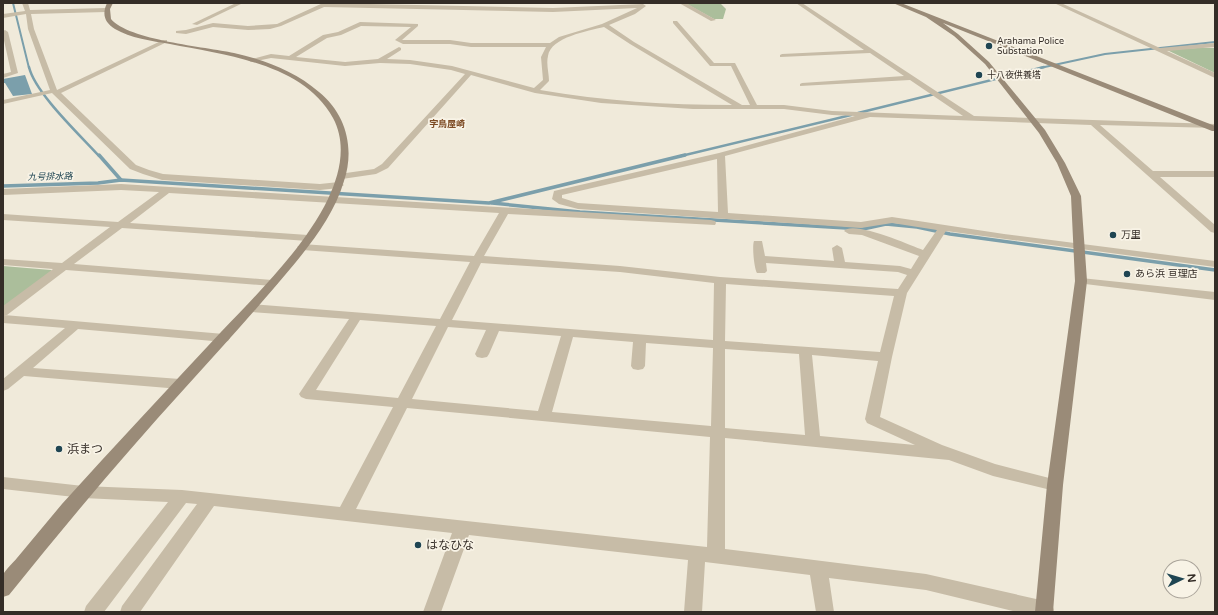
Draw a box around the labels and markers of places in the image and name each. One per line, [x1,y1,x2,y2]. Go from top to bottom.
place label: Arahama Police Substation [997,36,1064,57]
marker: Arahama Police Substation [984,41,994,51]
place label: 十八夜供養塔 [987,69,1041,81]
marker: 十八夜供養塔 [974,70,984,80]
place label: 万里 [1121,229,1141,241]
marker: 万里 [1108,230,1118,240]
place label: あら浜 亘理店 [1135,268,1198,280]
marker: あら浜 亘理店 [1122,269,1132,279]
place label: 浜まつ [67,442,103,456]
marker: 浜まつ [54,444,64,454]
place label: はなひな [426,538,474,552]
marker: はなひな [413,540,423,550]

